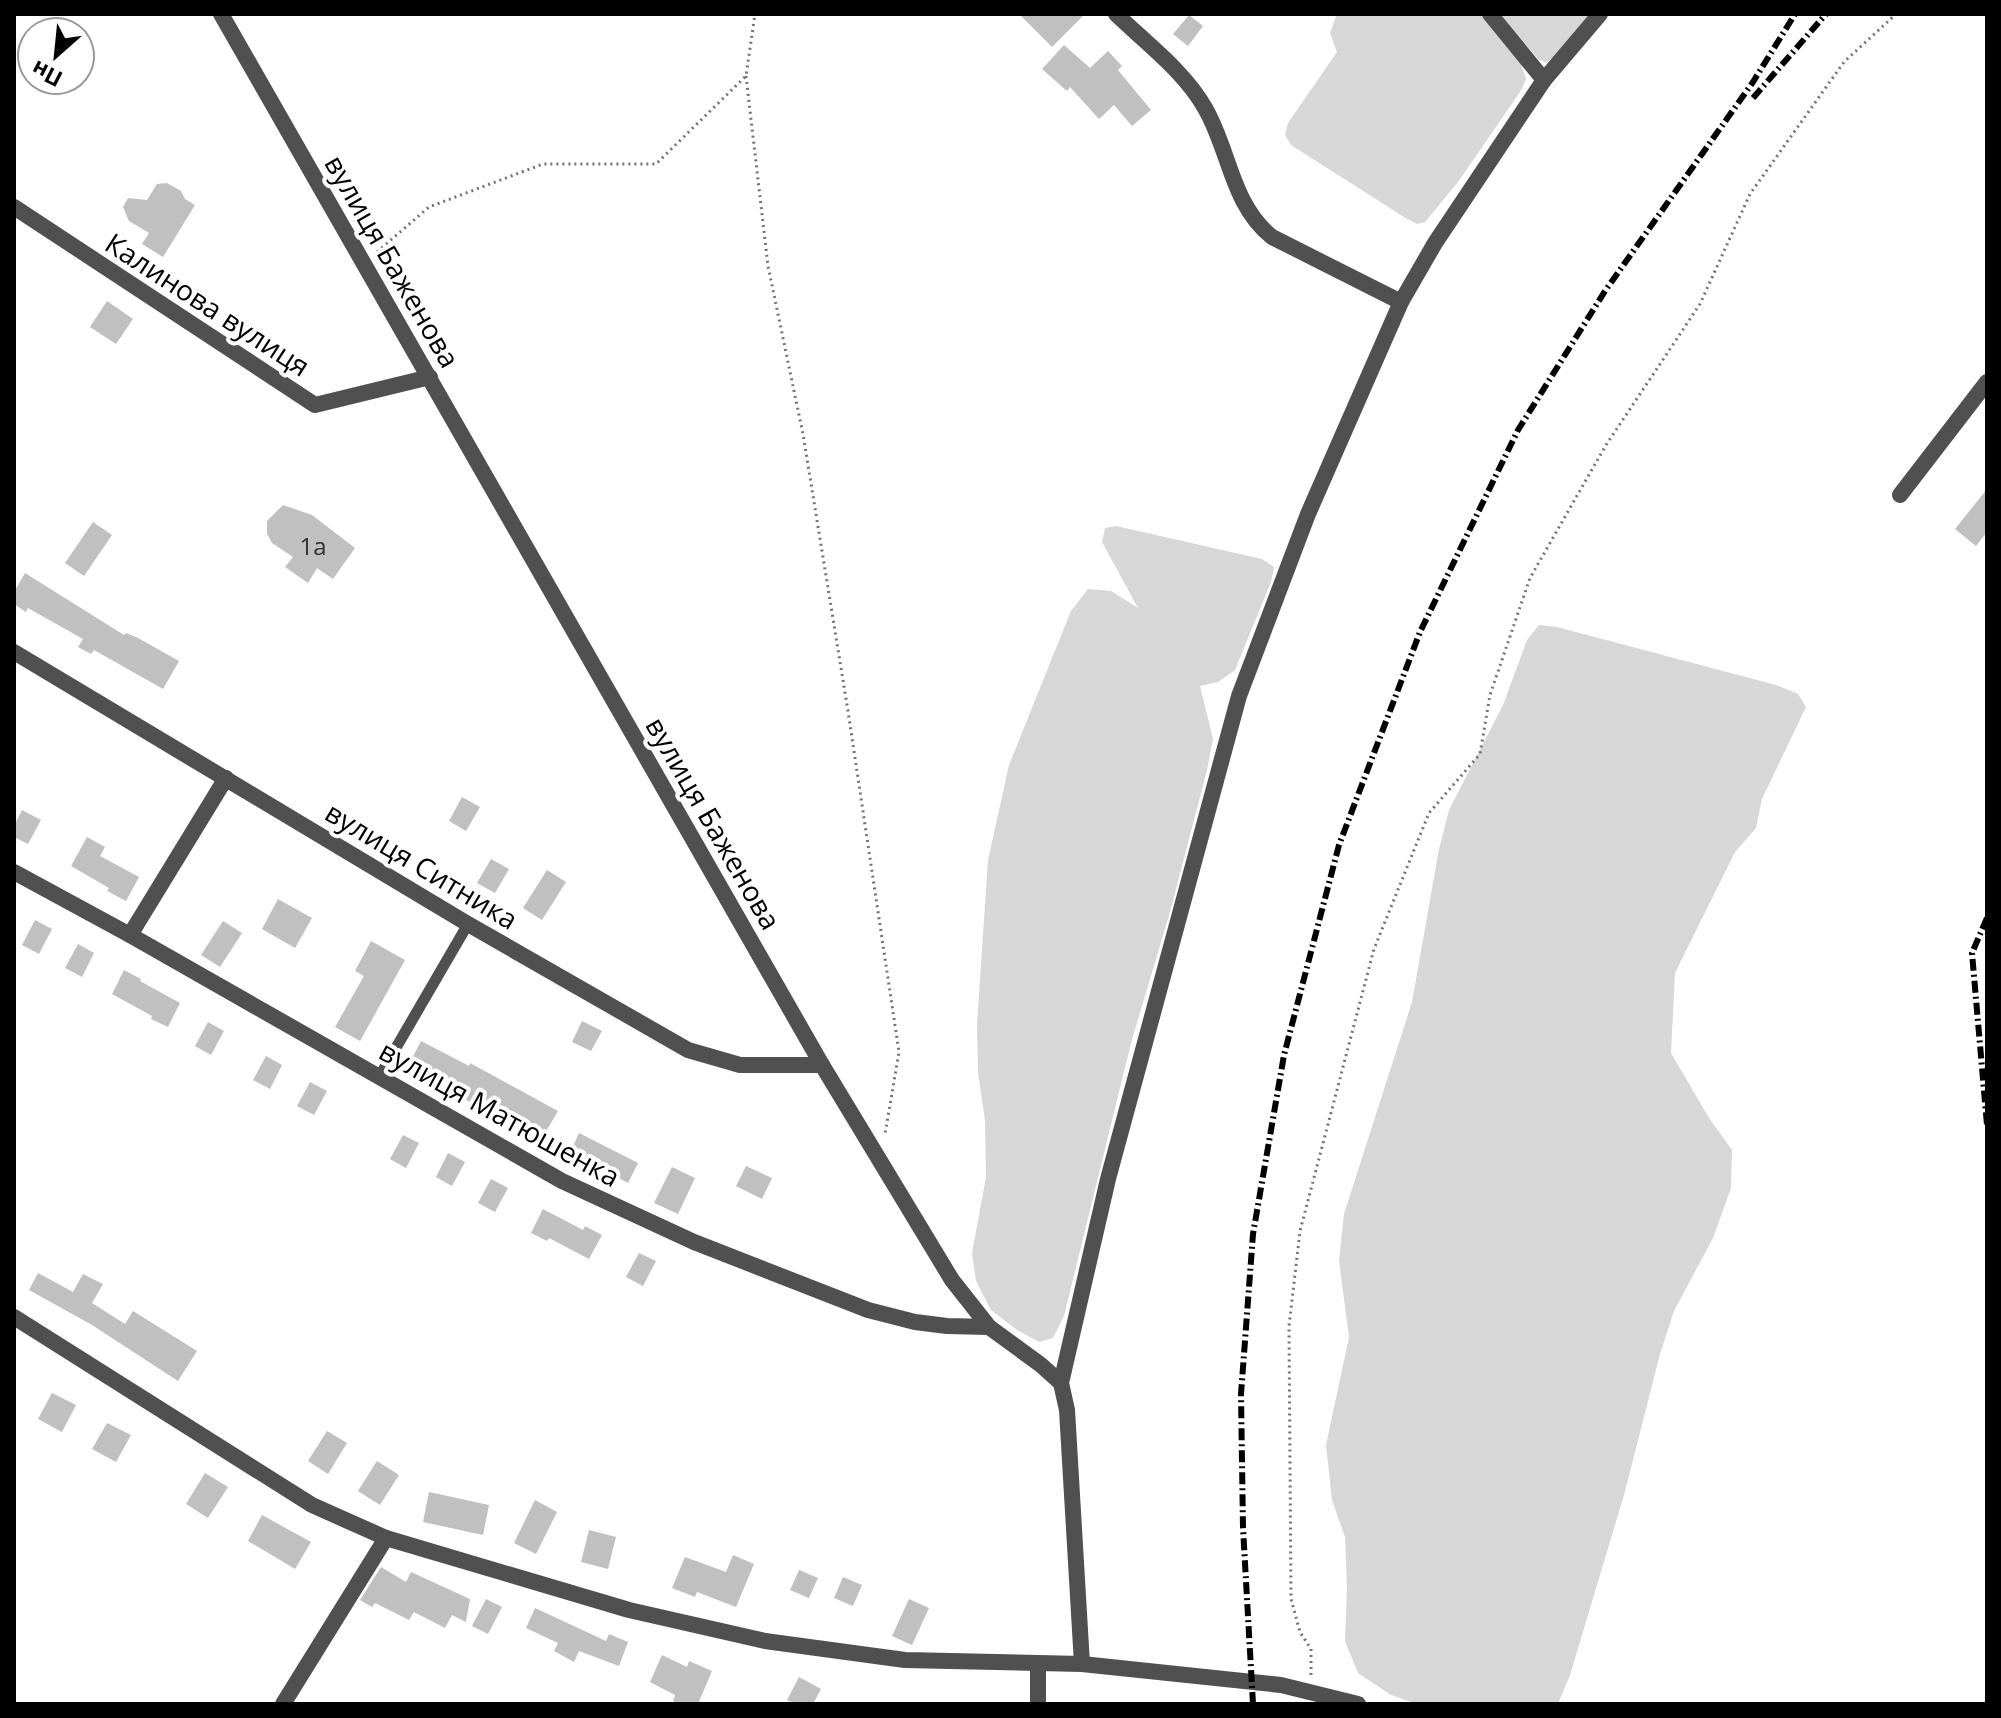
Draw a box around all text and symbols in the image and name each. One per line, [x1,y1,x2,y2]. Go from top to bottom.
north arrow [16,16,96,96]
text: Пн [26,54,67,95]
street label: вулиця Баженова [317,148,469,374]
street label: Калинова вулиця [98,224,318,384]
house number: 1а [299,529,327,562]
street label: вулиця Баженова [638,710,790,936]
street label: вулиця Ситника [319,792,525,938]
street label: вулиця Матюшенка [373,1031,627,1195]

